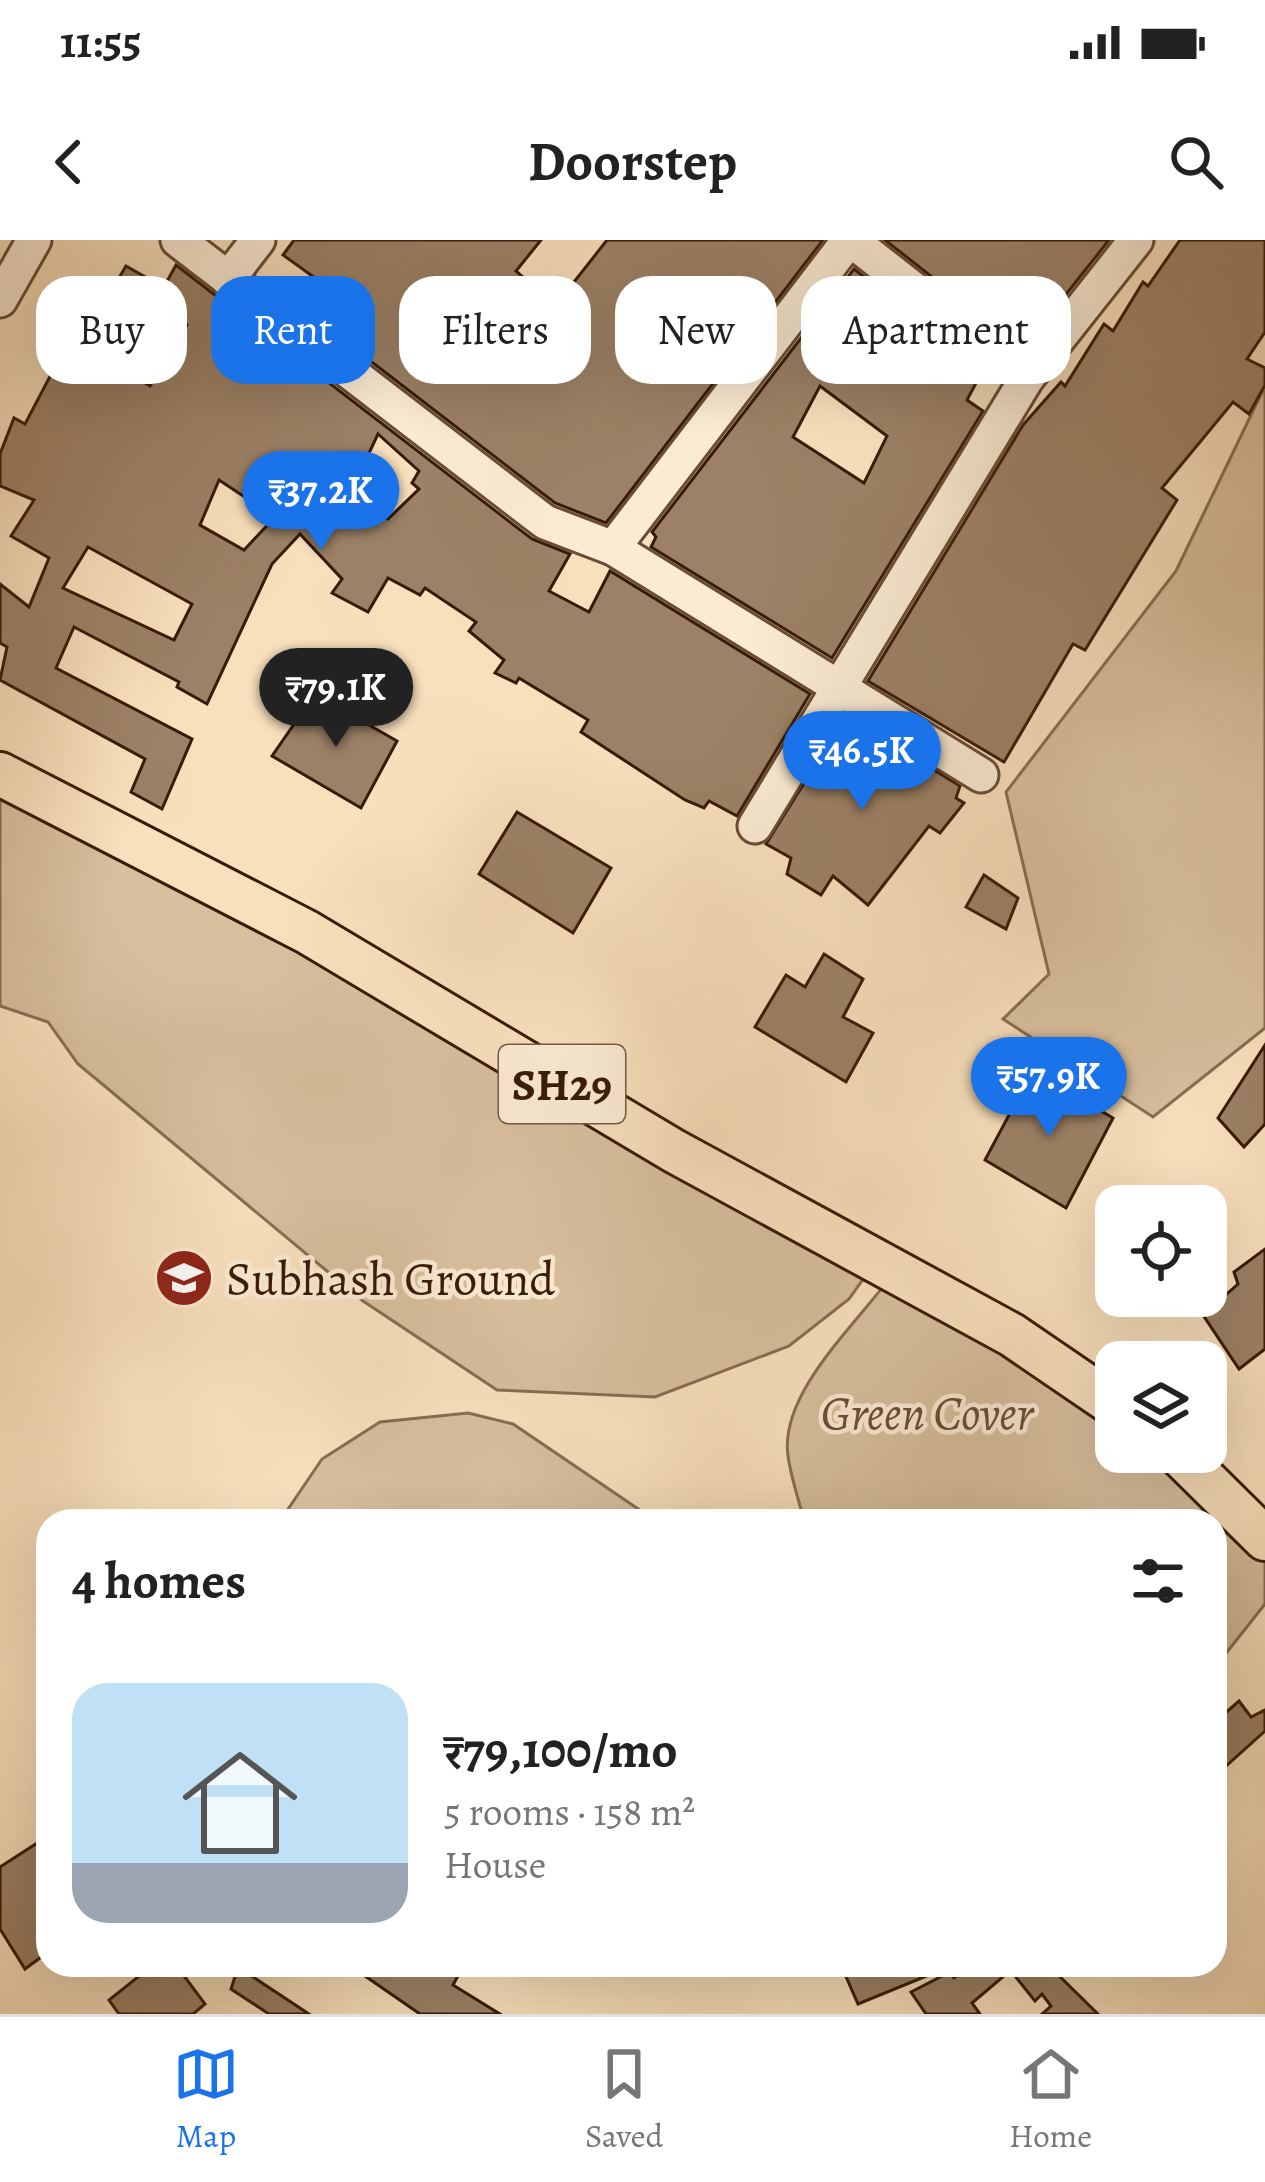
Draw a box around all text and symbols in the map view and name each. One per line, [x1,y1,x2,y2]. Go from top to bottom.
text: 11:55 [60,11,141,73]
text: Doorstep [528,125,737,199]
icon: back [36,129,102,195]
icon: search [1163,129,1229,195]
chip: Buy [36,276,187,384]
chip: Rent [211,276,375,384]
chip: Filters [399,276,591,384]
chip: New [615,276,777,384]
chip: Apartment [801,276,1071,384]
pin: ₹37.2K [223,451,419,553]
text: ₹37.2K [269,463,373,516]
pin: ₹79.1K [238,648,434,750]
text: ₹79.1K [286,660,386,713]
pin: ₹46.5K [764,711,960,813]
text: ₹46.5K [810,723,914,776]
pin: ₹57.9K [951,1037,1147,1139]
road number: SH29 [499,1045,625,1123]
text: ₹57.9K [998,1049,1100,1102]
map controls [1095,1185,1227,1473]
button: locate [1095,1185,1227,1317]
place label: Subhash Ground [226,1246,555,1312]
school or university icon: Subhash Ground [153,1247,215,1309]
button: layers [1095,1341,1227,1473]
park label: Green Cover [821,1380,1035,1446]
text: 4 homes [72,1546,246,1616]
icon: filters [1125,1548,1191,1614]
text: ₹79,100/mo [444,1715,678,1785]
icon: home [168,1731,312,1875]
text: 5 rooms · 158 m² [444,1785,695,1838]
text: House [444,1838,546,1891]
tab: Map [173,2041,239,2158]
tab: Saved [585,2041,663,2158]
tab: Home [1009,2041,1092,2158]

